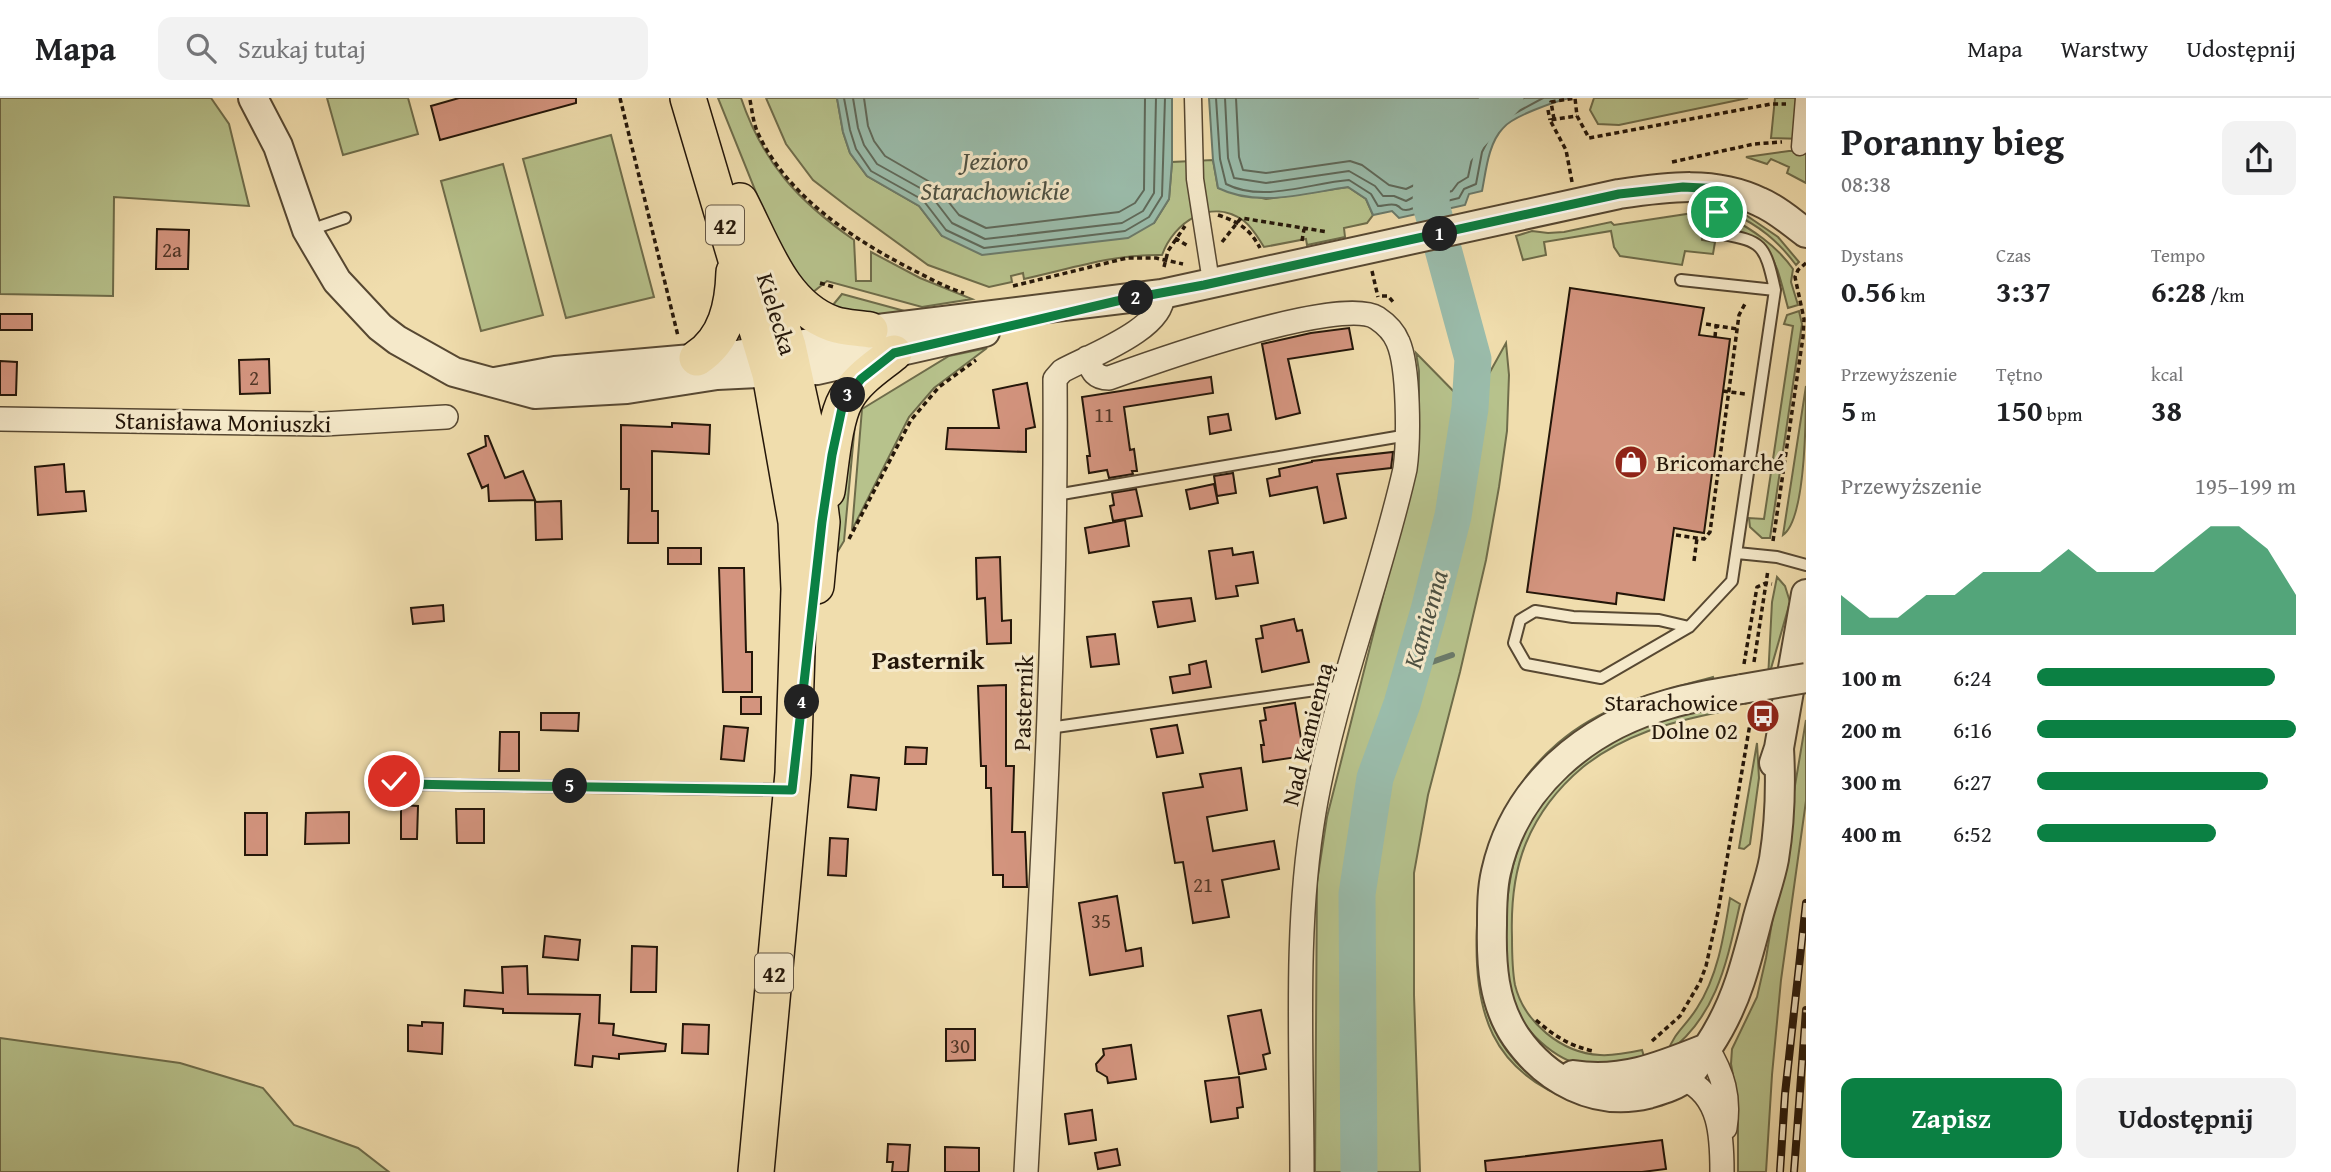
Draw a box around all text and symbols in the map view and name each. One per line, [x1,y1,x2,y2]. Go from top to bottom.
search box [158,17,648,80]
text: Mapa [35,24,116,72]
icon: search [182,29,220,67]
text: Szukaj tutaj [238,29,366,68]
text: Mapa [1967,31,2023,66]
text: Warstwy [2061,31,2148,66]
text: Udostępnij [2186,31,2296,66]
text: Poranny bieg [1841,113,2064,169]
button: share [2222,121,2296,195]
water label: Jezioro Starachowickie [920,141,1070,210]
text: 08:38 [1841,167,1891,200]
pin [1687,182,1747,242]
icon: arrive [1698,193,1736,231]
road number: 42 [706,206,744,244]
pin: 1 [1422,216,1458,252]
text: 1 [1435,219,1444,247]
house number: 2a [162,234,182,265]
text: Dystans [1841,241,1903,269]
text: Czas [1996,241,2031,269]
text: Tempo [2151,241,2205,269]
street label: Kielecka [748,269,806,360]
text: 0.56 [1841,269,1896,313]
text: 3:37 [1996,269,2051,313]
text: 6:28 [2151,269,2206,313]
pin: 2 [1118,280,1154,316]
text: km [1896,281,1925,309]
text: /km [2206,281,2244,309]
text: 2 [1131,283,1140,311]
text: Przewyższenie [1841,360,1957,388]
text: Tętno [1996,360,2043,388]
text: kcal [2151,360,2183,388]
house number: 2 [249,362,259,393]
pin: 3 [830,378,866,412]
text: 3 [843,380,852,408]
text: 5 [1841,388,1857,432]
text: 150 [1996,388,2043,432]
text: 38 [2151,388,2182,432]
house number: 11 [1094,399,1114,430]
text: m [1857,400,1876,428]
text: bpm [2043,400,2082,428]
street label: Stanisława Moniuszki [114,403,332,441]
shop icon: Bricomarché [1612,443,1650,481]
place label: Bricomarché [1656,445,1785,480]
text: Przewyższenie [1841,469,1982,502]
text: 195–199 m [2195,469,2296,502]
water label: Kamienna [1392,565,1458,674]
district label: Pasternik [872,640,984,679]
street label: Pasternik [1004,654,1042,751]
street label: Nad Kamienną [1272,658,1342,809]
text: 100 m [1841,661,1902,694]
text: 6:24 [1953,661,1992,694]
pin: 4 [784,684,820,720]
place label: Starachowice Dolne 02 [1604,685,1738,748]
text: 4 [797,687,806,715]
bus stop icon: Starachowice Dolne 02 [1744,697,1782,735]
text: 200 m [1841,713,1902,746]
text: 6:16 [1953,713,1992,746]
pin [364,751,424,811]
icon: check [375,762,413,800]
text: 300 m [1841,765,1902,798]
text: 6:27 [1953,765,1992,798]
pin: 5 [552,768,588,804]
text: 5 [565,771,574,799]
text: 400 m [1841,817,1902,850]
text: 6:52 [1953,817,1992,850]
house number: 21 [1193,869,1213,900]
house number: 35 [1091,905,1111,936]
road number: 42 [755,954,793,992]
house number: 30 [950,1030,970,1061]
button: Zapisz [1841,1078,2062,1158]
button: Udostępnij [2076,1078,2296,1158]

